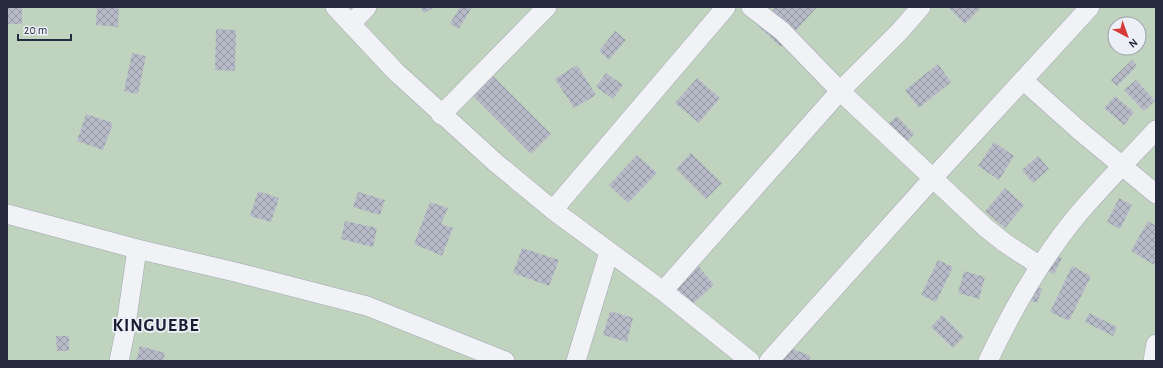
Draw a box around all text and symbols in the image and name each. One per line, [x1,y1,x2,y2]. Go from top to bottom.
scale bar [18,16,71,42]
north arrow [1107,16,1147,56]
text: 20 m [24,24,47,36]
text: N [1127,37,1140,50]
district label: KINGUEBE [112,317,200,335]

